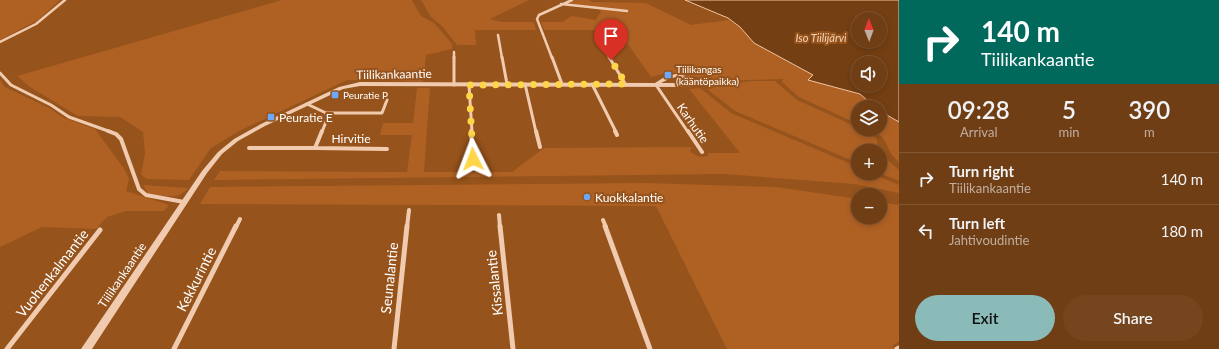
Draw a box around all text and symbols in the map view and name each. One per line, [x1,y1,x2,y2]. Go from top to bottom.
north arrow [851,12,887,48]
map controls [851,12,887,224]
text: 140 m [981,14,1060,48]
icon: right [915,16,967,68]
pin [594,19,628,60]
icon: arrive [600,25,622,47]
water label: Iso Tiilijärvi [796,31,847,44]
text: Tiilikankaantie [981,48,1094,70]
button: sound [851,56,887,92]
place label: Tiilikangas (kääntöpaikka) [676,63,739,87]
street label: Tiilikankaantie [356,66,432,82]
marker: Tiilikangas (kääntöpaikka) [663,70,673,80]
place label: Peuratie P [343,89,388,101]
marker: Peuratie P [330,90,340,100]
text: 09:28 [948,95,1010,124]
text: 5 [1062,95,1076,124]
text: 390 [1128,95,1170,124]
street label: Karhutie [674,100,712,146]
button: layers [851,100,887,136]
place label: Peuratie E [279,110,333,125]
marker: Peuratie E [266,112,276,122]
text: Arrival [960,124,997,140]
text: min [1058,124,1080,140]
text: m [1144,124,1155,140]
street label: Hirvitie [331,131,371,146]
position arrow [452,138,494,180]
button: + [851,144,887,180]
text: Turn right [949,162,1014,180]
icon: right [915,168,937,190]
text: 140 m [1161,170,1203,188]
text: Tiilikankaantie [949,180,1031,196]
button: − [851,188,887,224]
place label: Kuokkalantie [595,190,663,205]
marker: Kuokkalantie [582,192,592,202]
text: Turn left [949,214,1005,232]
icon: left [915,220,937,242]
text: 180 m [1161,222,1203,240]
street label: Vuohenkalmantie [12,226,92,320]
text: Jahtivoudintie [949,232,1029,248]
street label: Tiilikankaantie [95,239,149,311]
street label: Seunalantie [377,242,401,314]
street label: Kekkurintie [172,244,220,314]
street label: Kissalantie [482,249,506,317]
button: Exit [915,295,1055,341]
button: Share [1063,295,1203,341]

